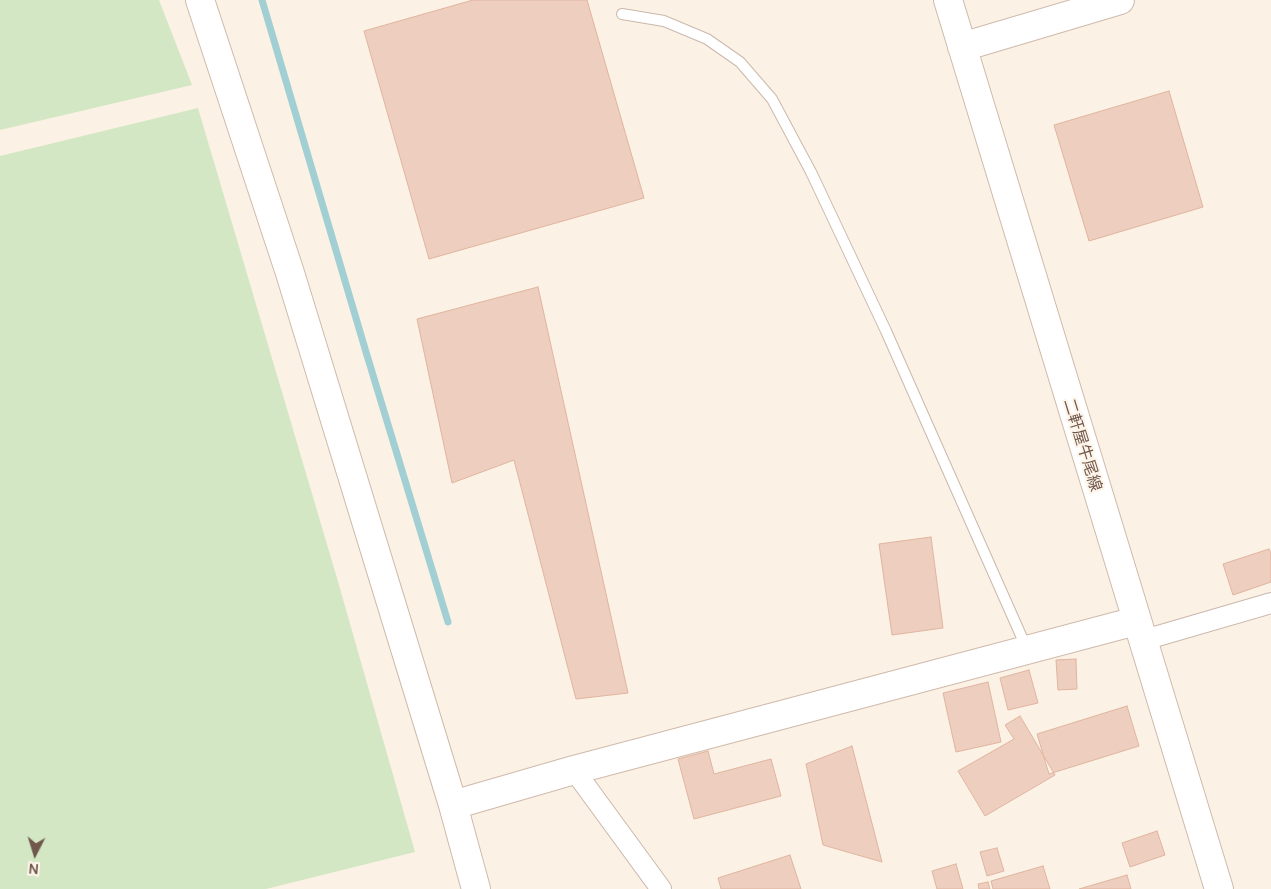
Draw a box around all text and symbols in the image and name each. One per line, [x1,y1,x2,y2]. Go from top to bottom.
street label: 二軒屋牛尾線 [1059,396,1105,494]
north arrow [10,829,60,879]
text: N [28,860,39,879]

